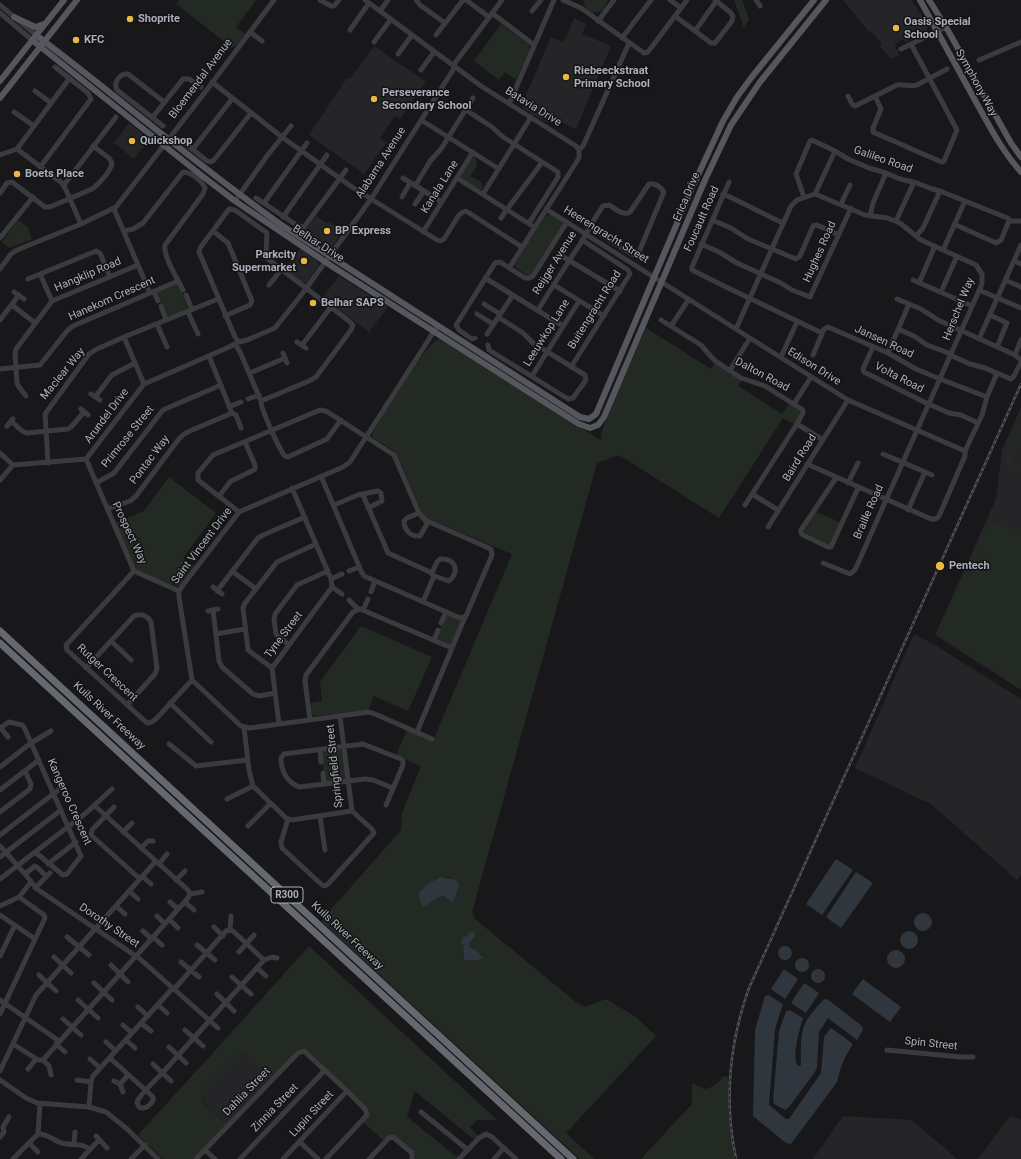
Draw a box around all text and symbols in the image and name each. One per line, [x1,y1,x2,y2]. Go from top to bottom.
place label: Shoprite [138,12,180,26]
marker: Shoprite [125,14,135,24]
place label: Oasis Special School [904,15,971,41]
marker: Oasis Special School [891,23,901,33]
place label: KFC [84,33,104,47]
marker: KFC [71,35,81,45]
street label: Bloemendal Avenue [167,36,235,122]
street label: Symphony Way [952,47,1000,119]
place label: Riebeeckstraat Primary School [574,64,650,90]
marker: Riebeeckstraat Primary School [561,72,571,82]
street label: Batavia Drive [502,85,564,129]
place label: Perseverance Secondary School [382,86,471,112]
marker: Perseverance Secondary School [369,94,379,104]
street label: Alabama Avenue [353,125,409,201]
place label: Quickshop [140,134,192,148]
marker: Quickshop [127,136,137,146]
street label: Galileo Road [852,144,914,176]
street label: Kanala Lane [418,158,462,216]
place label: Boets Place [25,167,84,181]
marker: Boets Place [12,169,22,179]
street label: Erica Drive [671,171,703,223]
street label: Foucault Road [682,184,722,254]
street label: Heerengracht Street [561,203,651,267]
street label: Hughes Road [801,219,839,285]
street label: Belhar Drive [290,223,346,265]
place label: BP Express [335,224,391,238]
marker: BP Express [322,226,332,236]
street label: Reijger Avenue [530,229,580,297]
place label: Parkcity Supermarket [232,248,296,274]
street label: Hangklip Road [53,255,123,295]
marker: Parkcity Supermarket [299,256,309,266]
street label: Buitengracht Road [566,268,624,352]
street label: Hanekom Crescent [67,274,157,324]
street label: Herschel Way [940,276,978,342]
place label: Belhar SAPS [321,296,384,310]
street label: Leeuwkop Lane [521,297,573,369]
marker: Belhar SAPS [308,298,318,308]
street label: Jansen Road [852,323,916,361]
street label: Maclear Way [38,345,88,403]
street label: Edison Drive [785,345,843,389]
street label: Dalton Road [733,355,791,395]
street label: Volta Road [872,360,926,396]
street label: Arundel Drive [82,386,132,446]
street label: Primrose Street [99,403,157,471]
street label: Baird Road [780,432,820,484]
street label: Pontac Way [127,433,173,487]
street label: Braille Road [851,483,887,541]
street label: Prospect Way [109,500,149,566]
street label: Saint Vincent Drive [169,505,235,587]
place label: Pentech [949,559,990,573]
marker: Pentech [934,560,946,572]
street label: Tyne Street [262,609,306,661]
street label: Rutger Crescent [74,641,140,705]
street label: Kuils River Freeway [70,679,148,753]
street label: Springfield Street [324,724,346,808]
street label: Kangeroo Crescent [44,757,94,847]
road number: R300 [271,887,303,903]
street label: Kuils River Freeway [308,899,386,973]
street label: Dorothy Street [76,901,142,951]
street label: Spin Street [904,1035,958,1053]
street label: Dahlia Street [221,1065,273,1119]
street label: Zinnia Street [249,1081,301,1135]
street label: Lupin Street [287,1088,337,1140]

